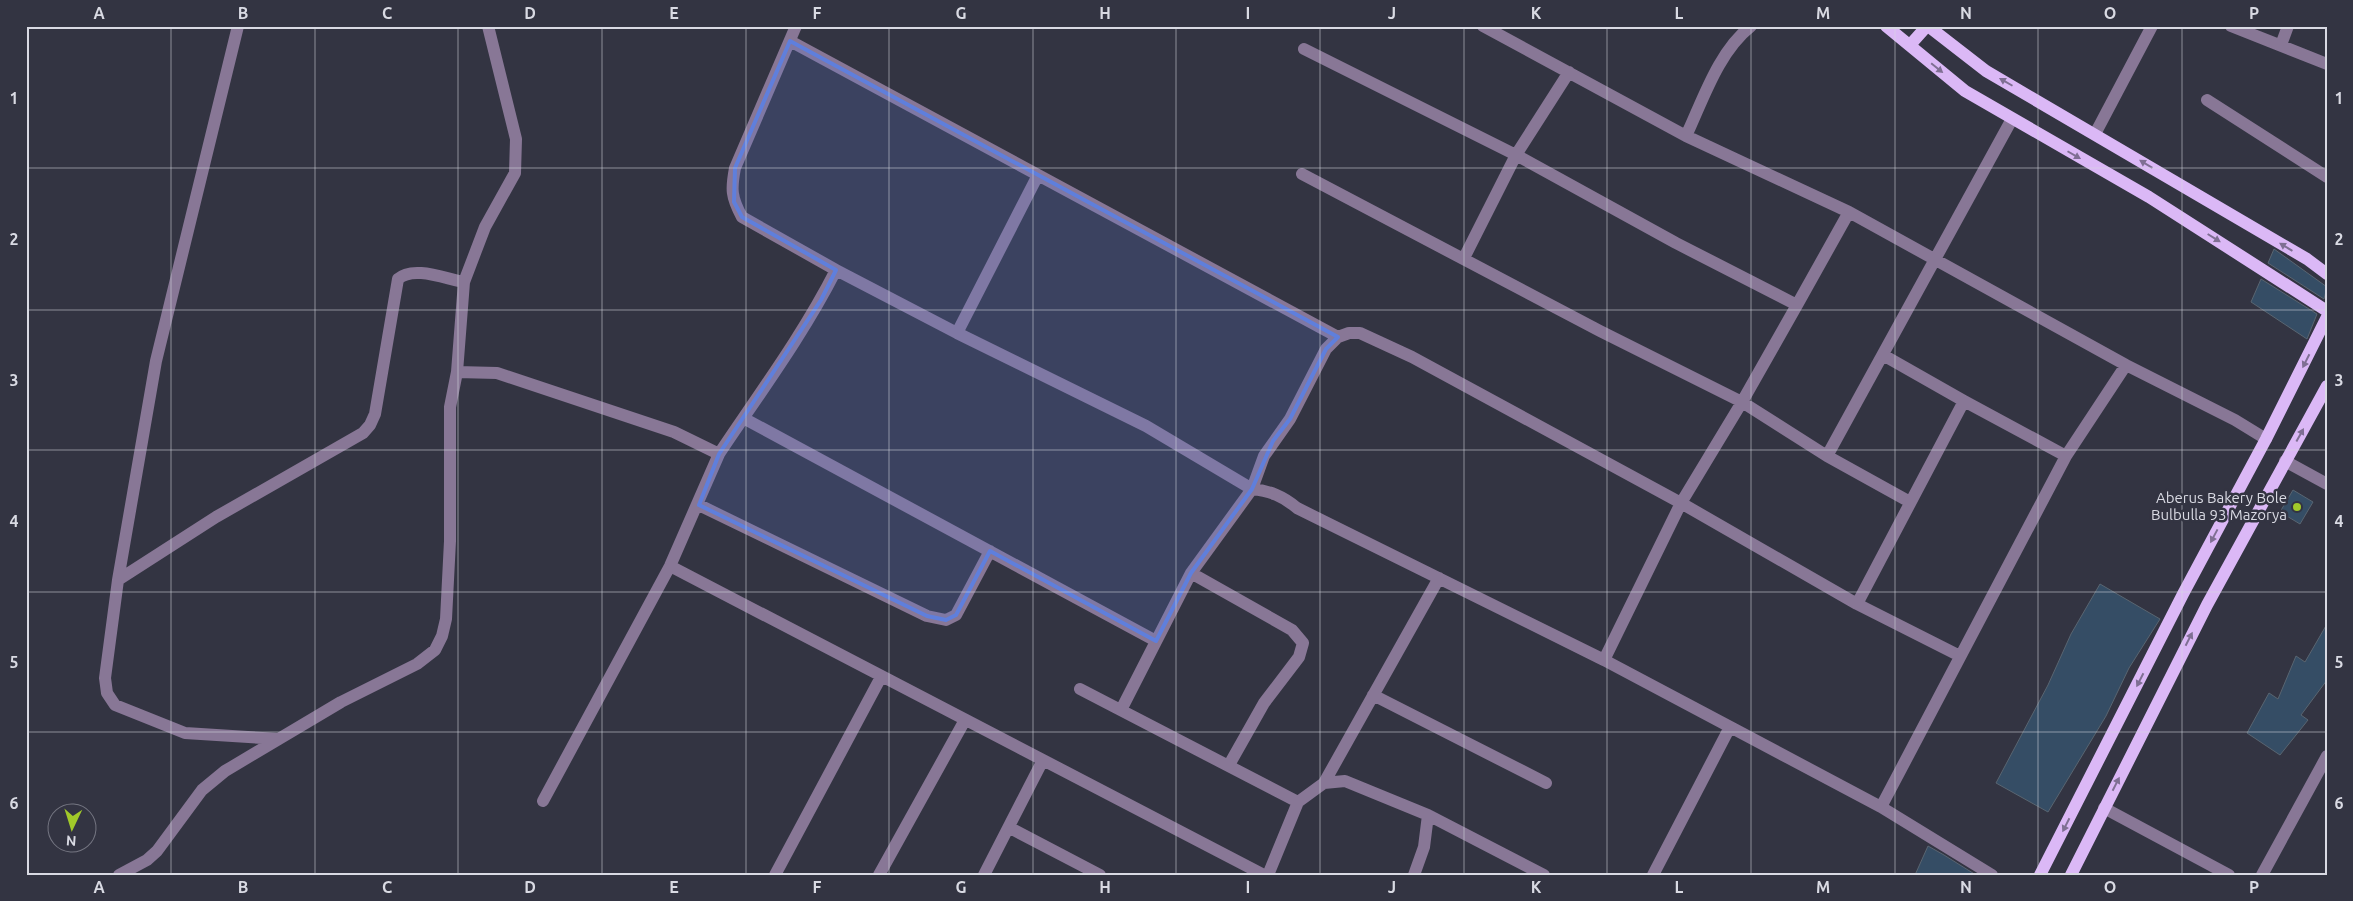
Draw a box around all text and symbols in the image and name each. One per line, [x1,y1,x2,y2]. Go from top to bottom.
text: A [93,4,105,22]
text: B [238,4,248,22]
text: C [382,4,392,22]
text: D [524,4,536,22]
text: E [669,4,679,22]
text: F [813,4,822,22]
text: G [955,4,967,22]
text: H [1099,4,1111,22]
text: I [1246,4,1250,22]
text: J [1388,4,1396,22]
text: K [1531,4,1542,22]
text: L [1675,4,1684,22]
text: M [1816,4,1830,22]
text: N [1960,4,1972,22]
text: O [2104,4,2116,22]
text: P [2249,4,2259,22]
one-way arrow [1931,62,1943,73]
one-way arrow [1998,78,2013,86]
text: 1 [9,89,19,107]
text: 1 [2334,89,2344,107]
one-way arrow [2068,150,2081,159]
one-way arrow [2139,160,2154,168]
text: 2 [9,230,19,248]
text: 2 [2334,230,2344,248]
one-way arrow [2207,233,2220,243]
one-way arrow [2280,242,2293,251]
one-way arrow [2302,354,2310,368]
text: 3 [9,371,19,389]
text: 3 [2334,371,2344,389]
one-way arrow [2296,427,2304,442]
place label: Aberus Bakery Bole Bulbulla 93 Mazorya [2151,489,2287,523]
marker: Aberus Bakery Bole Bulbulla 93 Mazorya [2291,501,2303,513]
text: 4 [9,512,19,530]
text: 4 [2334,512,2344,530]
one-way arrow [2210,529,2218,543]
one-way arrow [2185,632,2193,646]
text: 5 [9,653,19,671]
text: 5 [2334,653,2344,671]
one-way arrow [2136,673,2144,687]
one-way arrow [2112,777,2120,792]
text: 6 [9,794,19,812]
text: 6 [2334,794,2344,812]
north arrow [48,804,98,854]
one-way arrow [2062,818,2070,832]
text: N [65,833,77,849]
text: A [93,878,105,896]
text: B [238,878,248,896]
text: C [382,878,392,896]
text: D [524,878,536,896]
text: E [669,878,679,896]
text: F [813,878,822,896]
text: G [955,878,967,896]
text: H [1099,878,1111,896]
text: I [1246,878,1250,896]
text: J [1388,878,1396,896]
text: K [1531,878,1542,896]
text: L [1675,878,1684,896]
text: M [1816,878,1830,896]
text: N [1960,878,1972,896]
text: O [2104,878,2116,896]
text: P [2249,878,2259,896]

